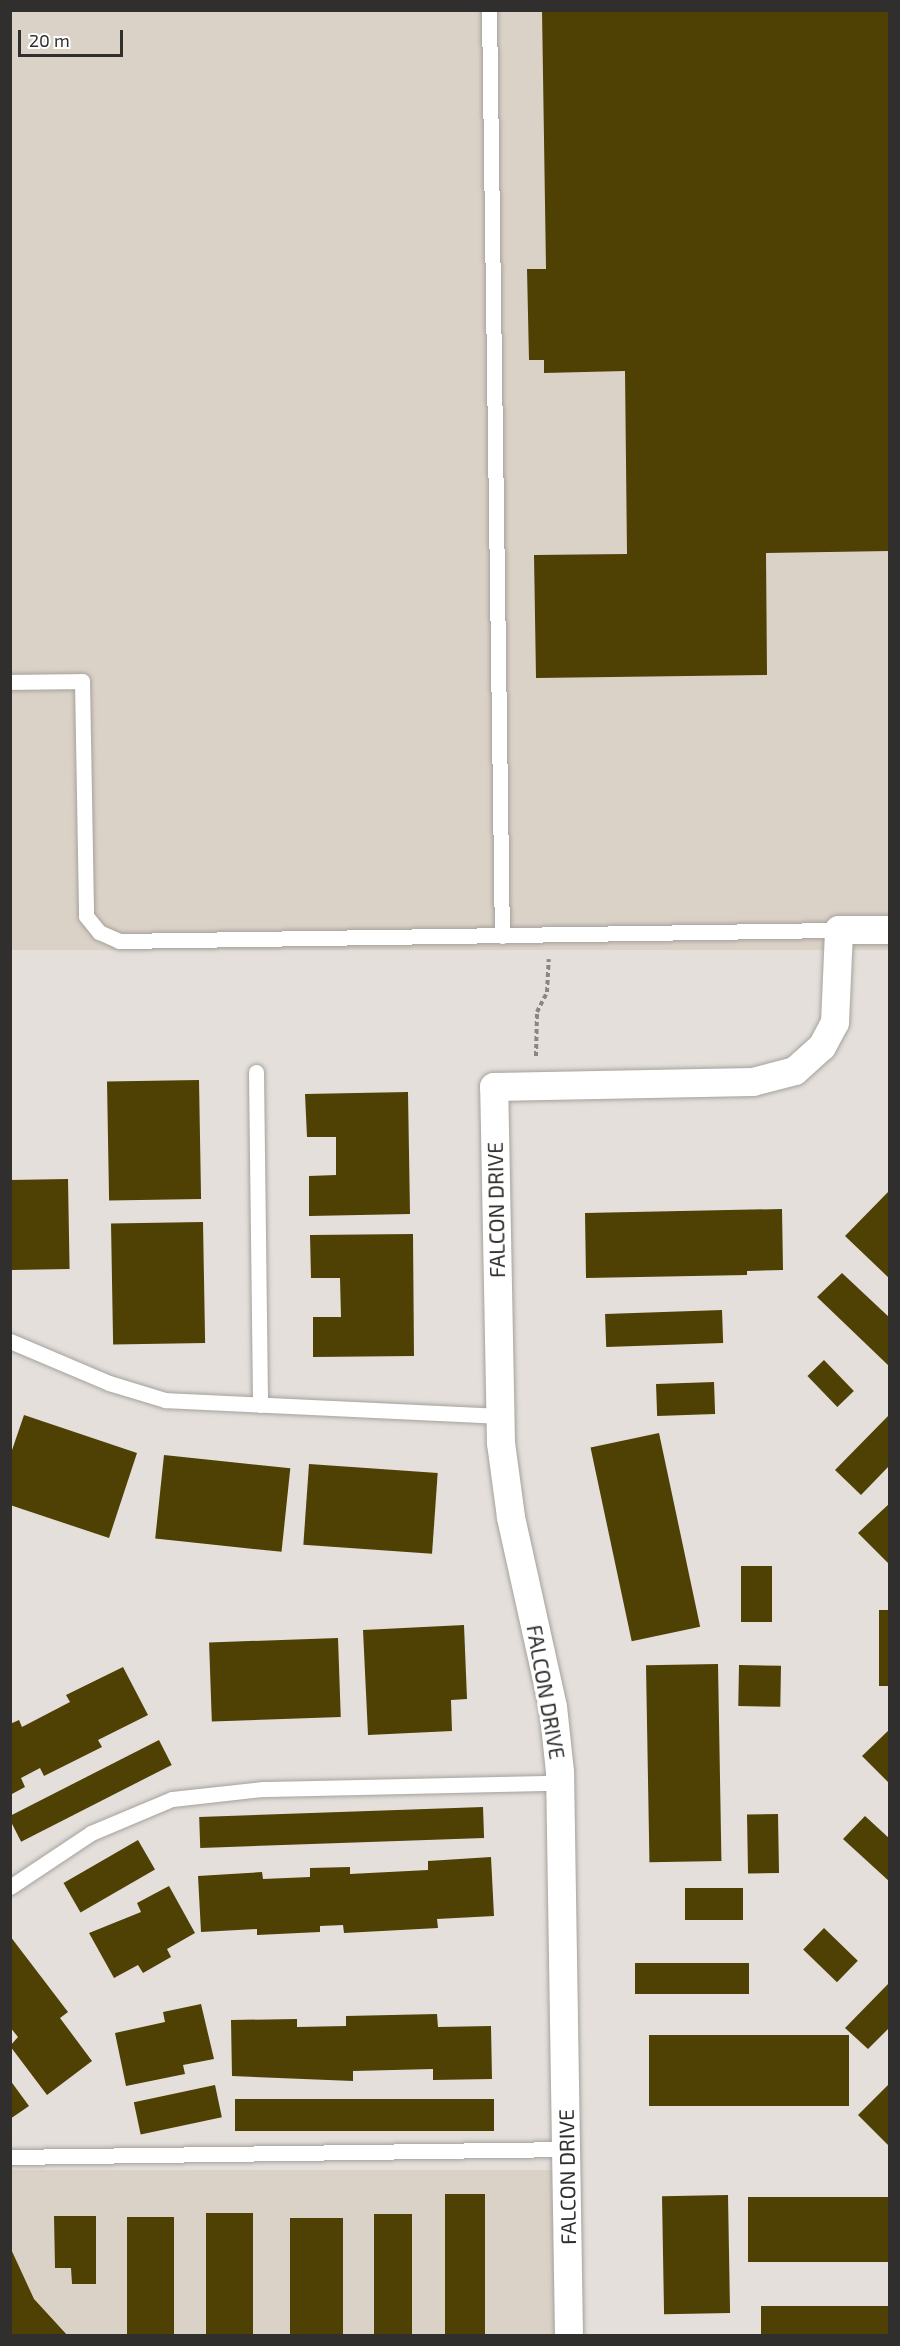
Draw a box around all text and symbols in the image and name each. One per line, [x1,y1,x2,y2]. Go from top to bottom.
scale bar [21,18,126,56]
text: 20 m [29,29,70,51]
street label: FALCON DRIVE [482,1142,510,1278]
street label: FALCON DRIVE [522,1623,570,1761]
street label: FALCON DRIVE [553,2109,581,2245]

